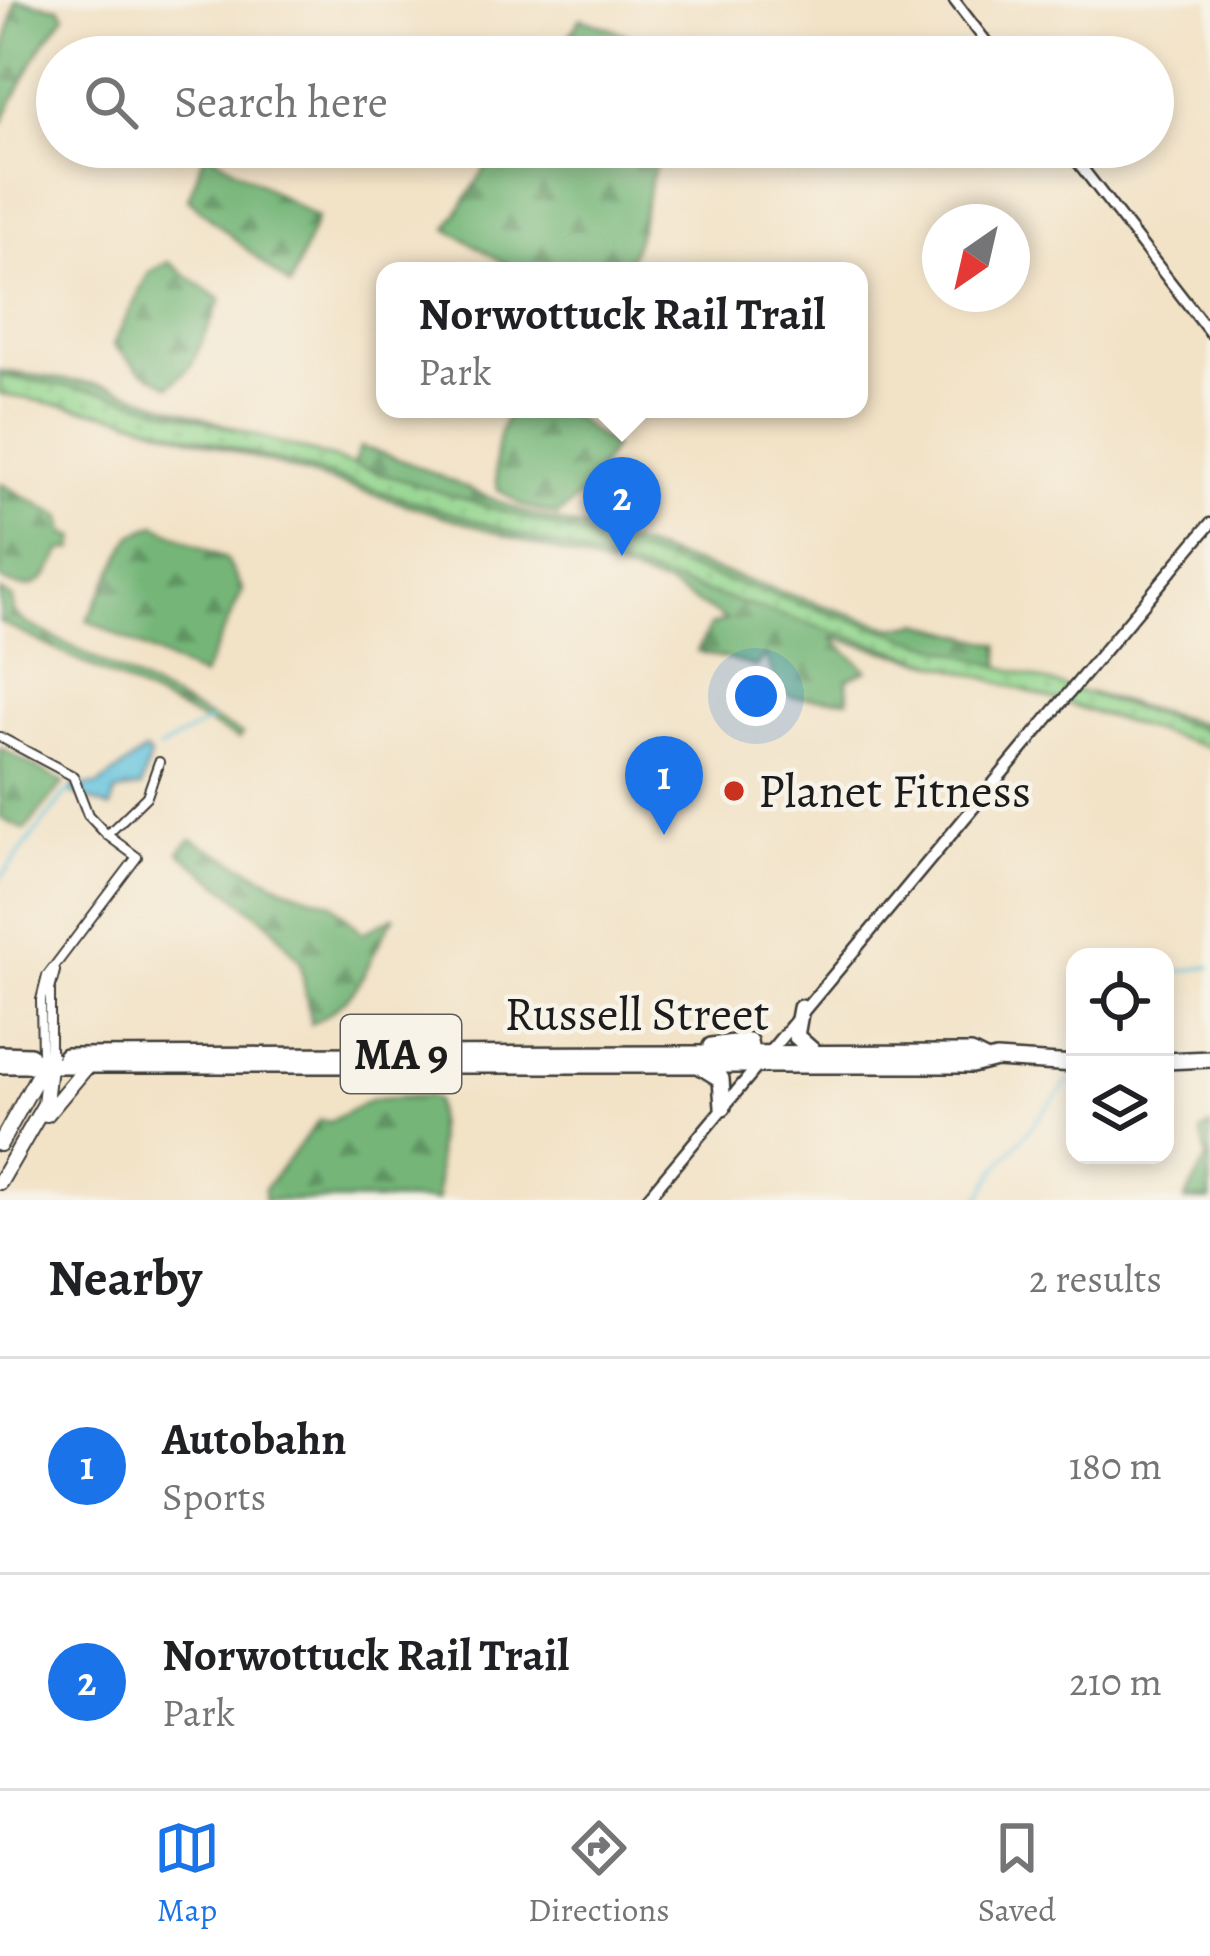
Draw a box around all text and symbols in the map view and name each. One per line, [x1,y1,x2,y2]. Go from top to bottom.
search box [36,36,1174,168]
icon: search [78,69,144,135]
text: Search here [174,71,388,133]
north arrow [922,204,1030,312]
popup [376,262,868,418]
text: Norwottuck Rail Trail [418,283,826,345]
text: Park [418,345,492,398]
pin: 2 [583,457,661,556]
your location [726,666,786,726]
pin: 1 [625,736,703,835]
place label: Planet Fitness [758,758,1031,824]
marker: Planet Fitness [721,778,747,804]
map controls [1066,948,1174,1164]
button: locate [1066,948,1174,1056]
street label: Russell Street [505,981,769,1047]
road number: MA 9 [341,1015,461,1093]
button: layers [1066,1056,1174,1164]
text: Nearby [48,1243,202,1313]
text: 2 results [1029,1252,1162,1305]
text: Autobahn [162,1408,347,1470]
text: 1 [80,1439,94,1492]
text: 180 m [1069,1439,1162,1492]
text: Sports [162,1470,266,1523]
text: Norwottuck Rail Trail [162,1624,569,1686]
text: 2 [78,1655,96,1708]
text: 210 m [1069,1655,1162,1708]
text: Park [162,1686,235,1739]
tab: Map [154,1815,220,1932]
tab: Directions [528,1815,670,1932]
tab: Saved [978,1815,1056,1932]

